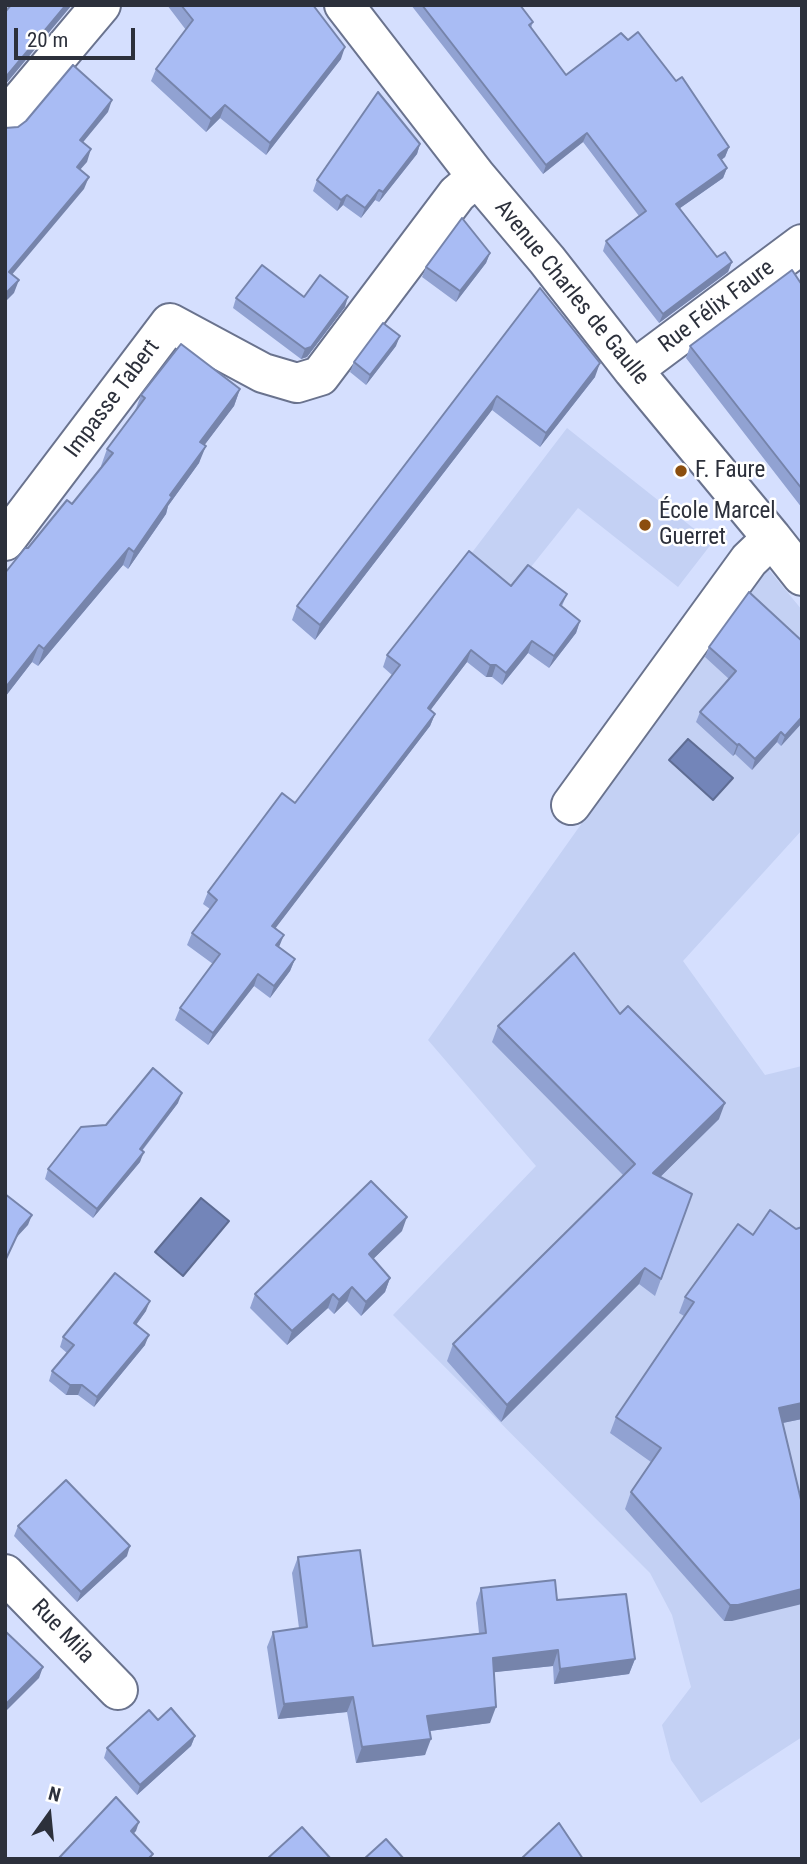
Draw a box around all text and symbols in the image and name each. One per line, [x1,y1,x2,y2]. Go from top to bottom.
scale bar [18,14,138,58]
text: 20 m [27,28,68,52]
street label: Avenue Charles de Gaulle [488,195,654,391]
street label: Rue Félix Faure [654,255,780,359]
street label: Impasse Tabert [60,335,166,463]
place label: F. Faure [695,457,765,485]
marker: F. Faure [673,463,689,479]
place label: École Marcel Guerret [659,498,776,552]
marker: École Marcel Guerret [637,517,653,533]
street label: Rue Mila [25,1594,99,1670]
north arrow [14,1780,84,1850]
text: N [46,1782,63,1807]

